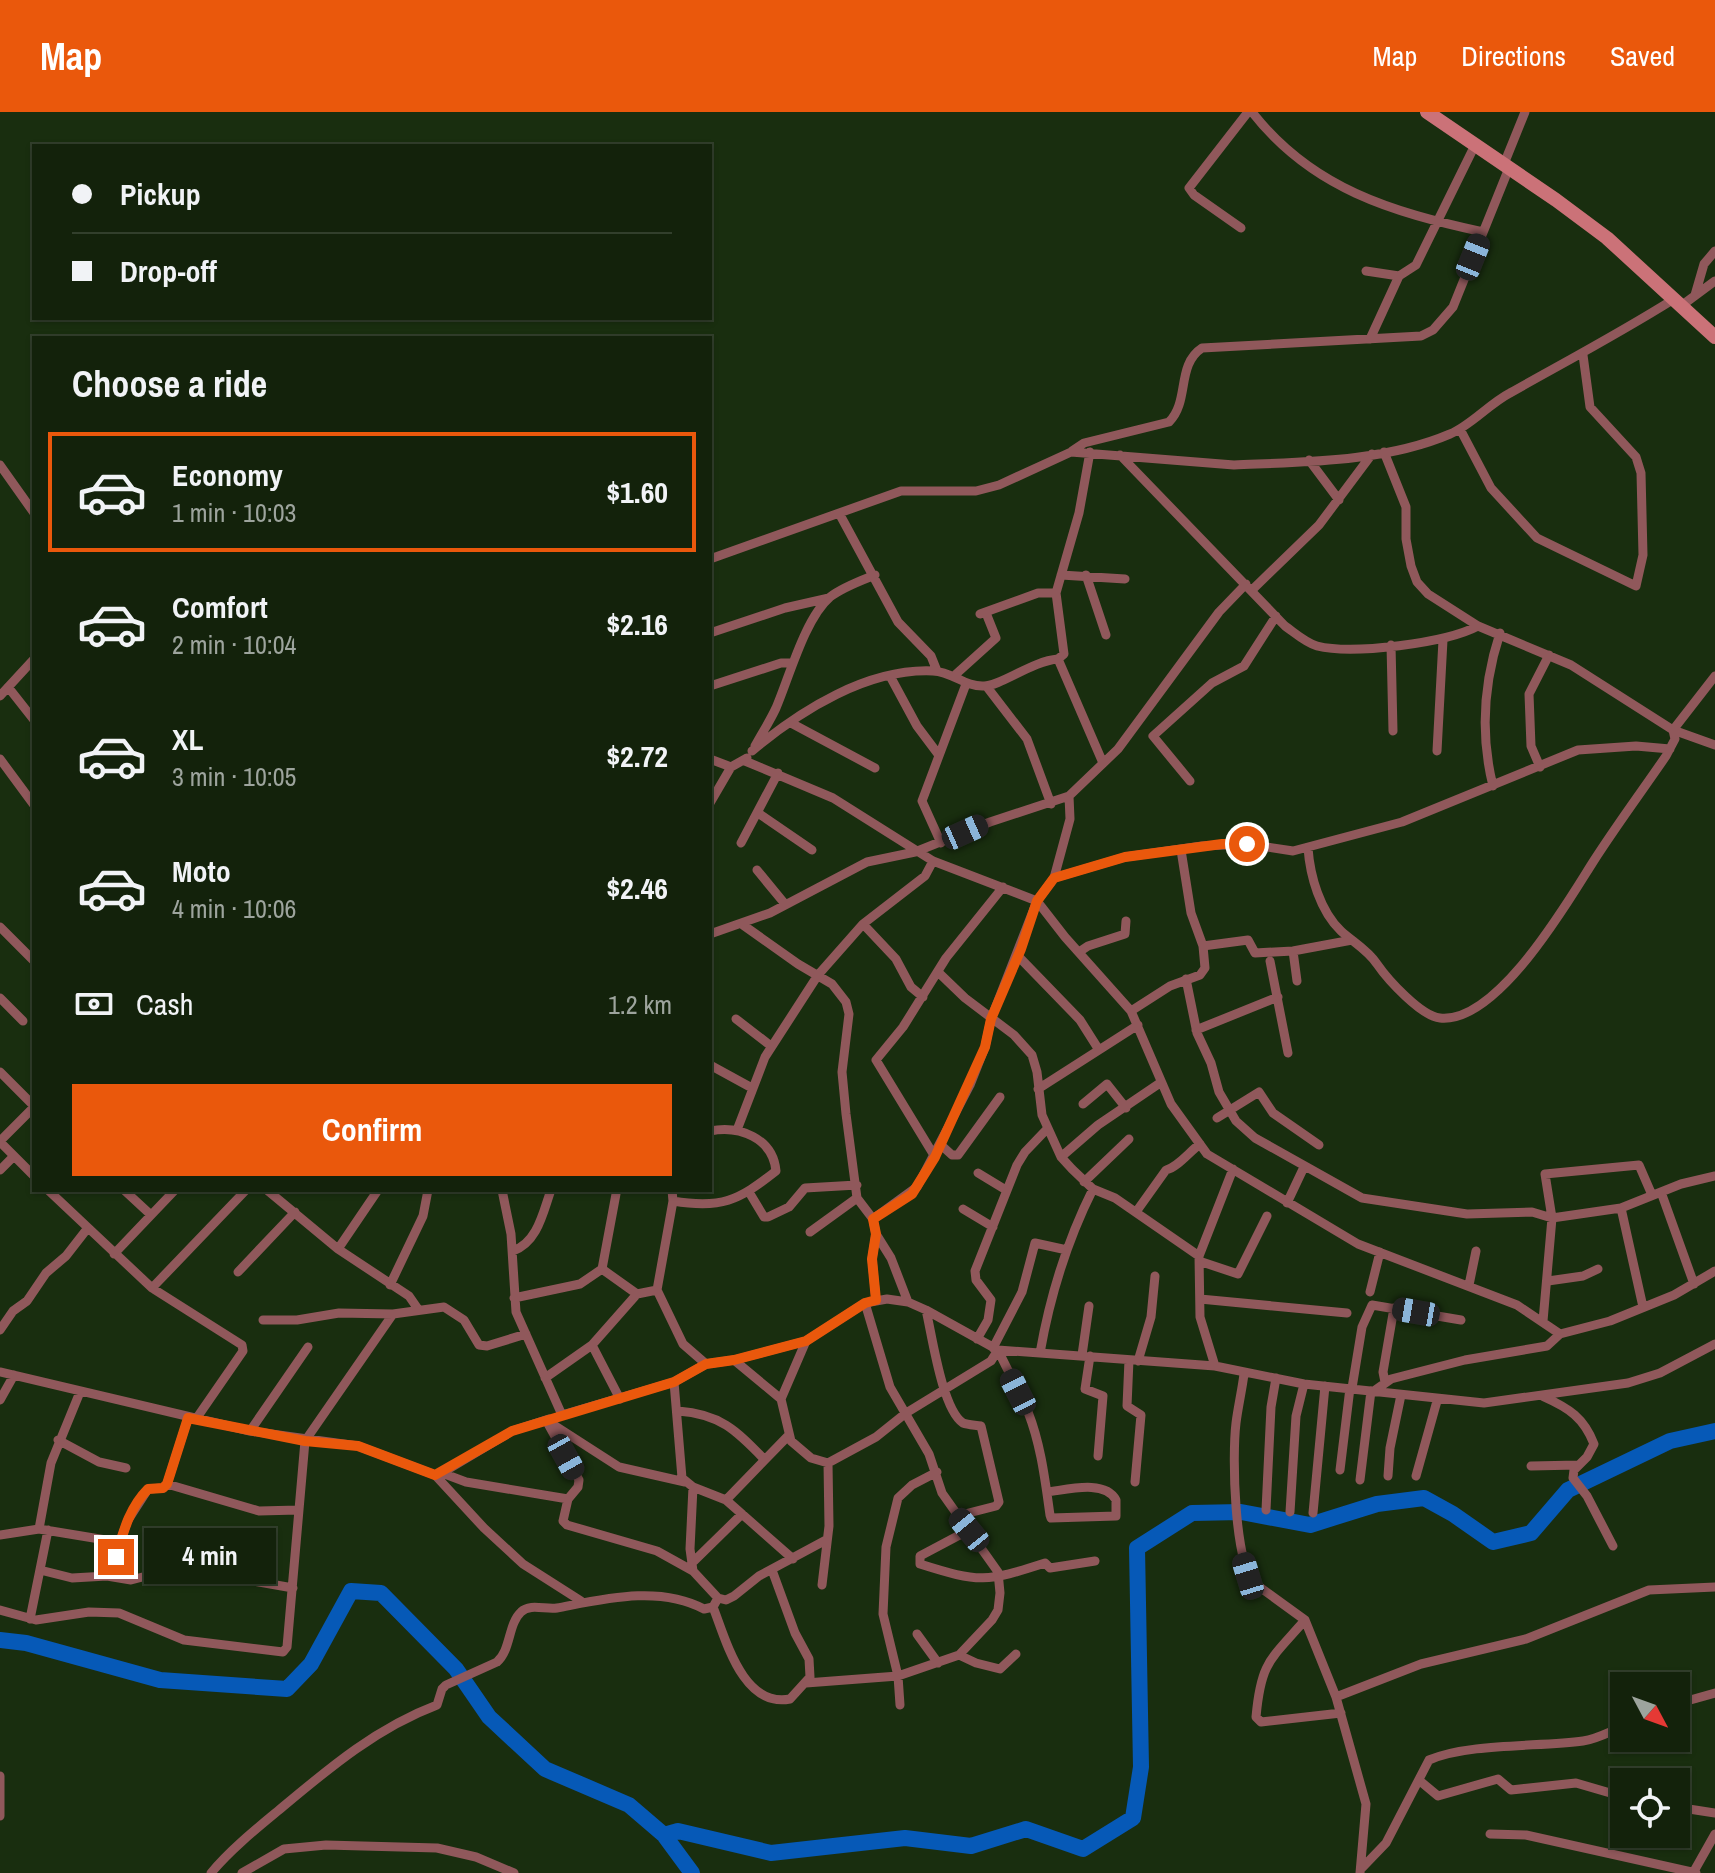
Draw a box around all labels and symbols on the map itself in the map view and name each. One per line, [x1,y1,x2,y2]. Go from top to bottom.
car [1453,230,1493,284]
car [938,811,992,853]
route start [1229,826,1265,862]
car [1390,1296,1442,1328]
car [996,1365,1040,1419]
car [544,1430,588,1484]
car [945,1504,993,1556]
callout: 4 min [144,1529,276,1585]
route end [98,1539,134,1575]
car [1230,1550,1266,1602]
north arrow [1610,1672,1690,1752]

